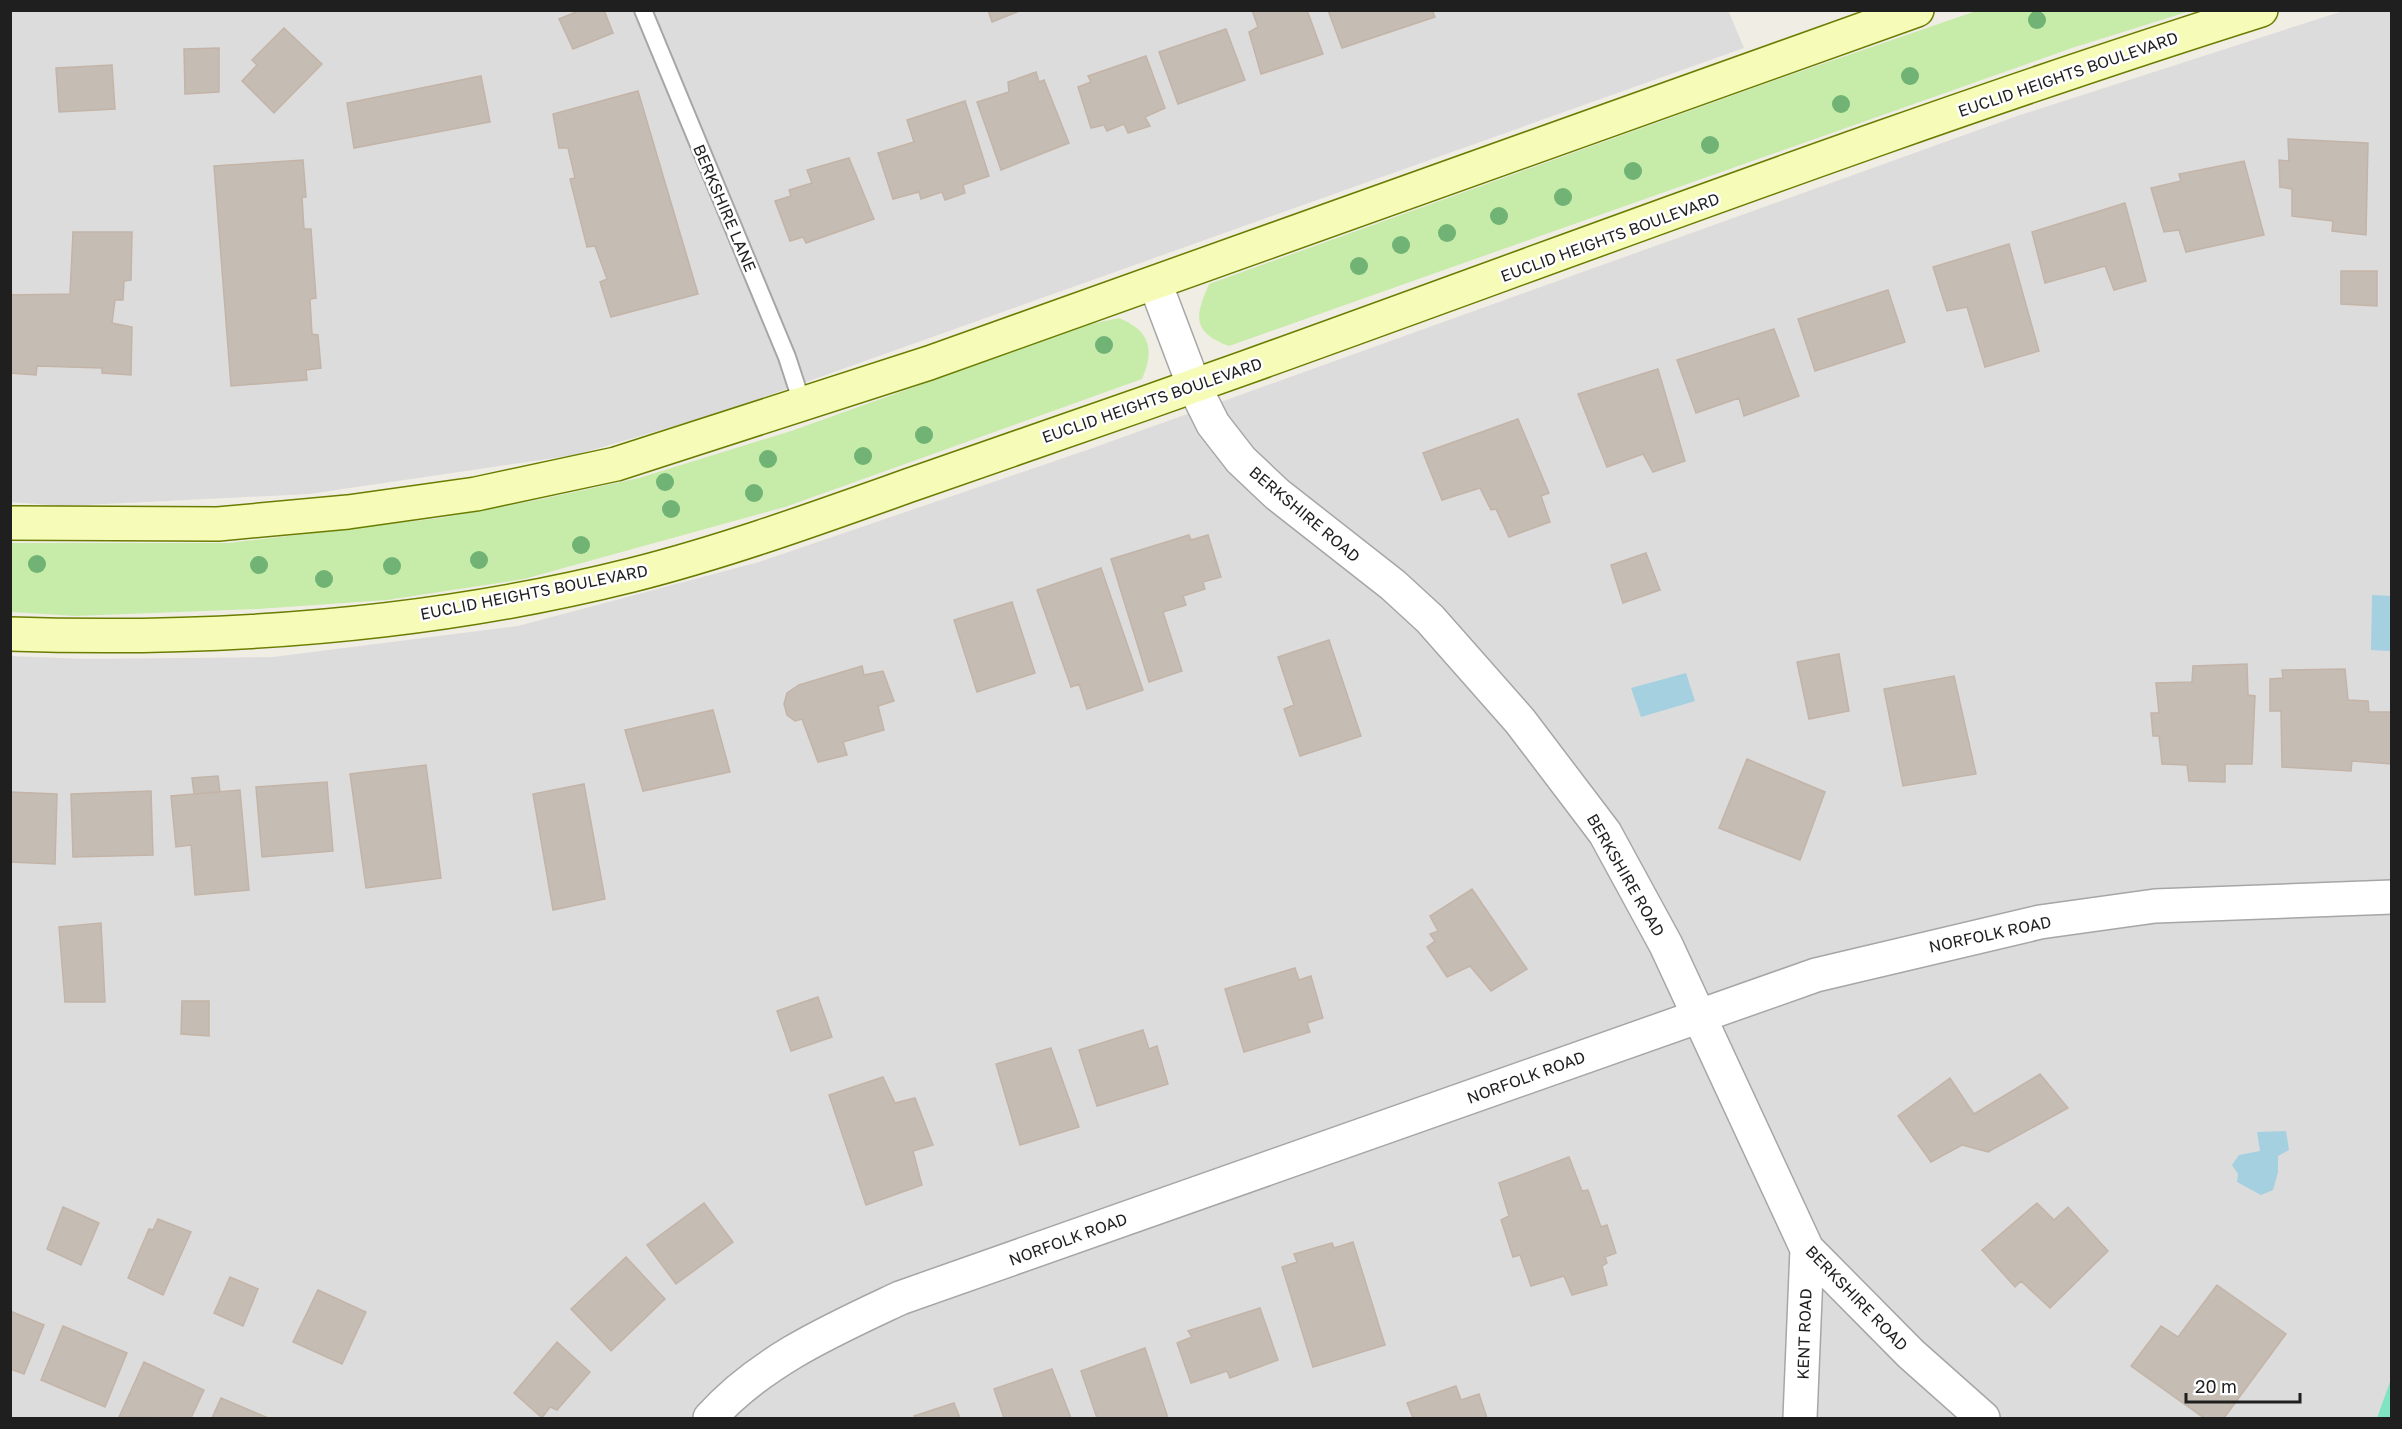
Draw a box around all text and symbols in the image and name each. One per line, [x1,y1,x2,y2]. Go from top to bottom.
street label: EUCLID HEIGHTS BOULEVARD [1955,27,2181,121]
street label: BERKSHIRE LANE [689,141,761,275]
street label: EUCLID HEIGHTS BOULEVARD [1498,188,1722,286]
street label: EUCLID HEIGHTS BOULEVARD [1039,353,1265,447]
street label: BERKSHIRE ROAD [1246,462,1364,566]
street label: EUCLID HEIGHTS BOULEVARD [419,560,649,624]
street label: BERKSHIRE ROAD [1583,810,1669,940]
street label: NORFOLK ROAD [1927,911,2053,957]
street label: NORFOLK ROAD [1464,1046,1588,1108]
street label: NORFOLK ROAD [1006,1208,1130,1270]
street label: BERKSHIRE ROAD [1802,1241,1912,1355]
street label: KENT ROAD [1792,1288,1816,1380]
scale bar [2186,1366,2300,1404]
text: 20 m [2195,1375,2237,1397]

